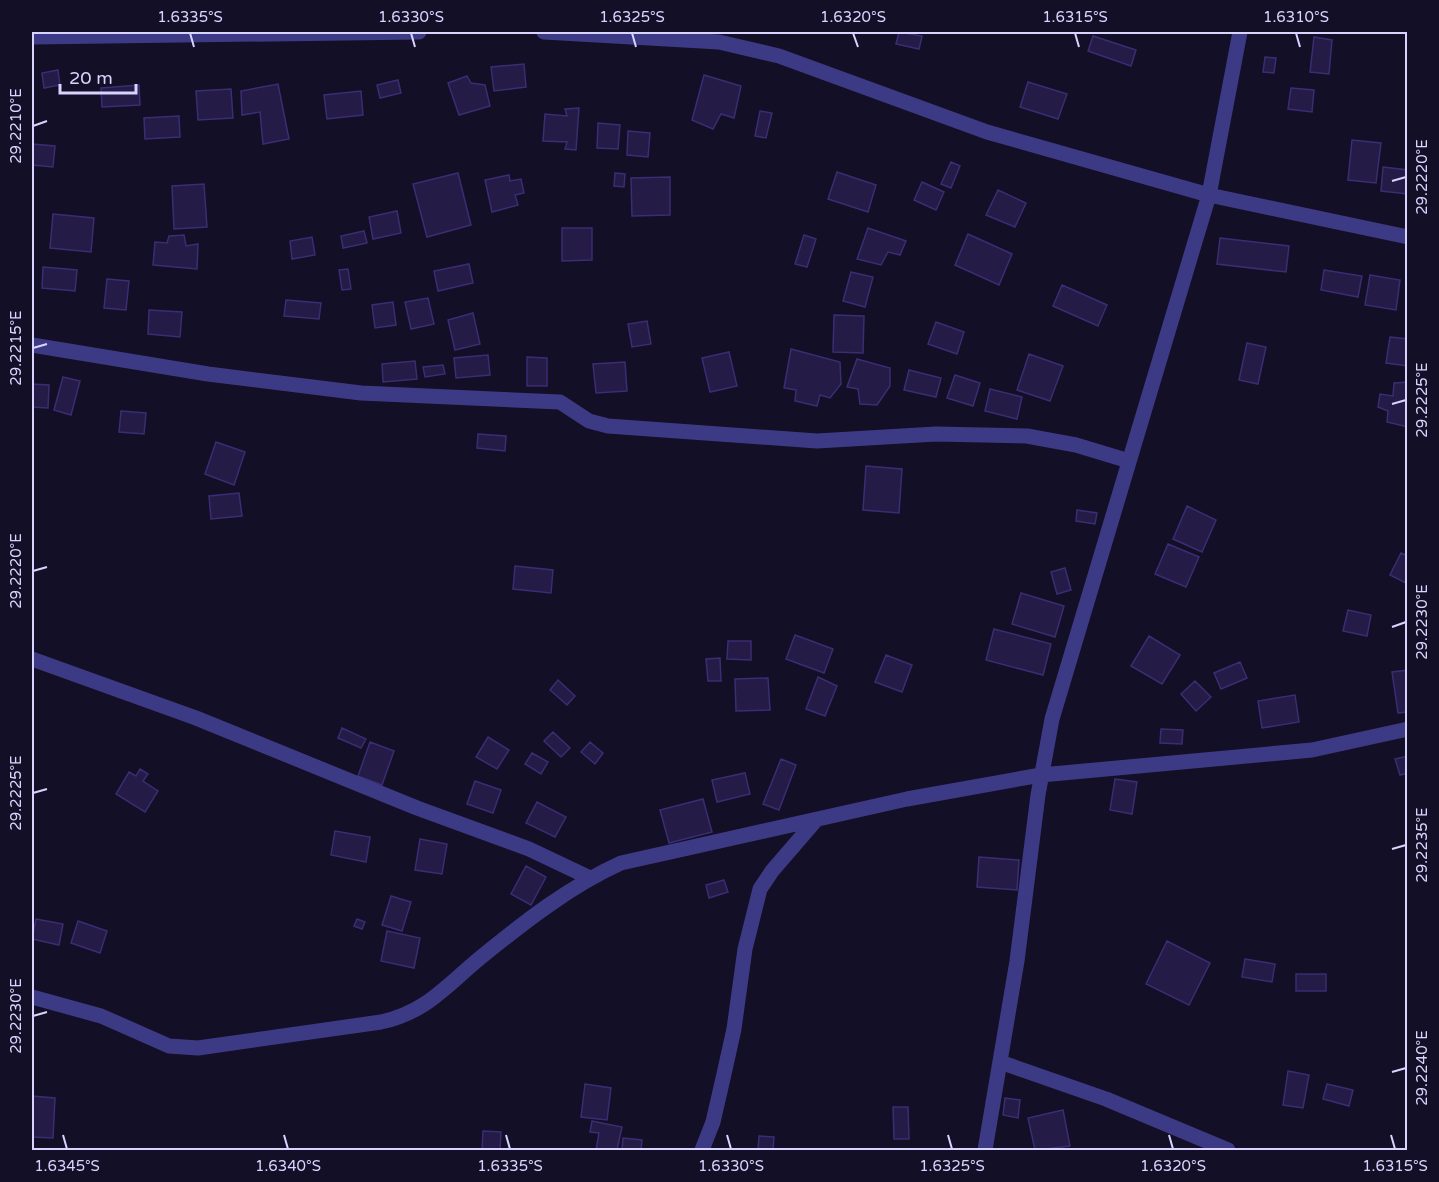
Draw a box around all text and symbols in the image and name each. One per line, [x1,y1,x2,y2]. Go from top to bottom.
text: 1.6335°S [157,8,223,26]
text: 1.6330°S [378,8,444,26]
text: 1.6325°S [599,8,665,26]
text: 1.6320°S [820,8,886,26]
text: 1.6315°S [1042,8,1108,26]
text: 1.6310°S [1263,8,1329,26]
scale bar [60,57,136,95]
text: 20 m [69,67,113,89]
text: 29.2210°E [7,88,25,164]
text: 29.2220°E [1413,139,1431,215]
text: 29.2215°E [7,310,25,386]
text: 29.2225°E [1413,362,1431,438]
text: 29.2220°E [7,533,25,609]
text: 29.2230°E [1413,584,1431,660]
text: 29.2225°E [7,755,25,831]
text: 29.2235°E [1413,807,1431,883]
text: 29.2230°E [7,978,25,1054]
text: 29.2240°E [1413,1030,1431,1106]
text: 1.6345°S [34,1157,100,1175]
text: 1.6340°S [255,1157,321,1175]
text: 1.6335°S [477,1157,543,1175]
text: 1.6330°S [698,1157,764,1175]
text: 1.6325°S [919,1157,985,1175]
text: 1.6320°S [1140,1157,1206,1175]
text: 1.6315°S [1362,1157,1428,1175]

